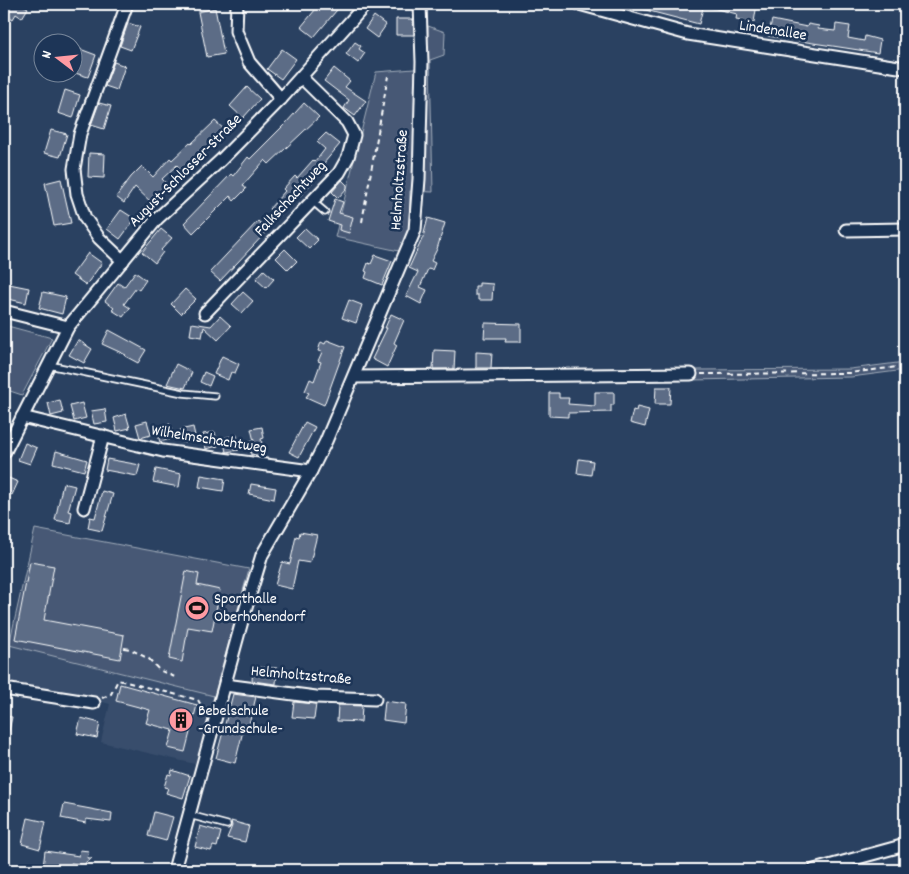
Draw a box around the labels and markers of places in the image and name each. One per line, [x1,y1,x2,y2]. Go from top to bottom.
place label: Sporthalle Oberhohendorf [214,588,306,629]
sports icon: Sporthalle Oberhohendorf [184,595,210,621]
place label: Bebelschule -Grundschule- [198,700,283,741]
building icon: Bebelschule -Grundschule- [168,707,194,733]

